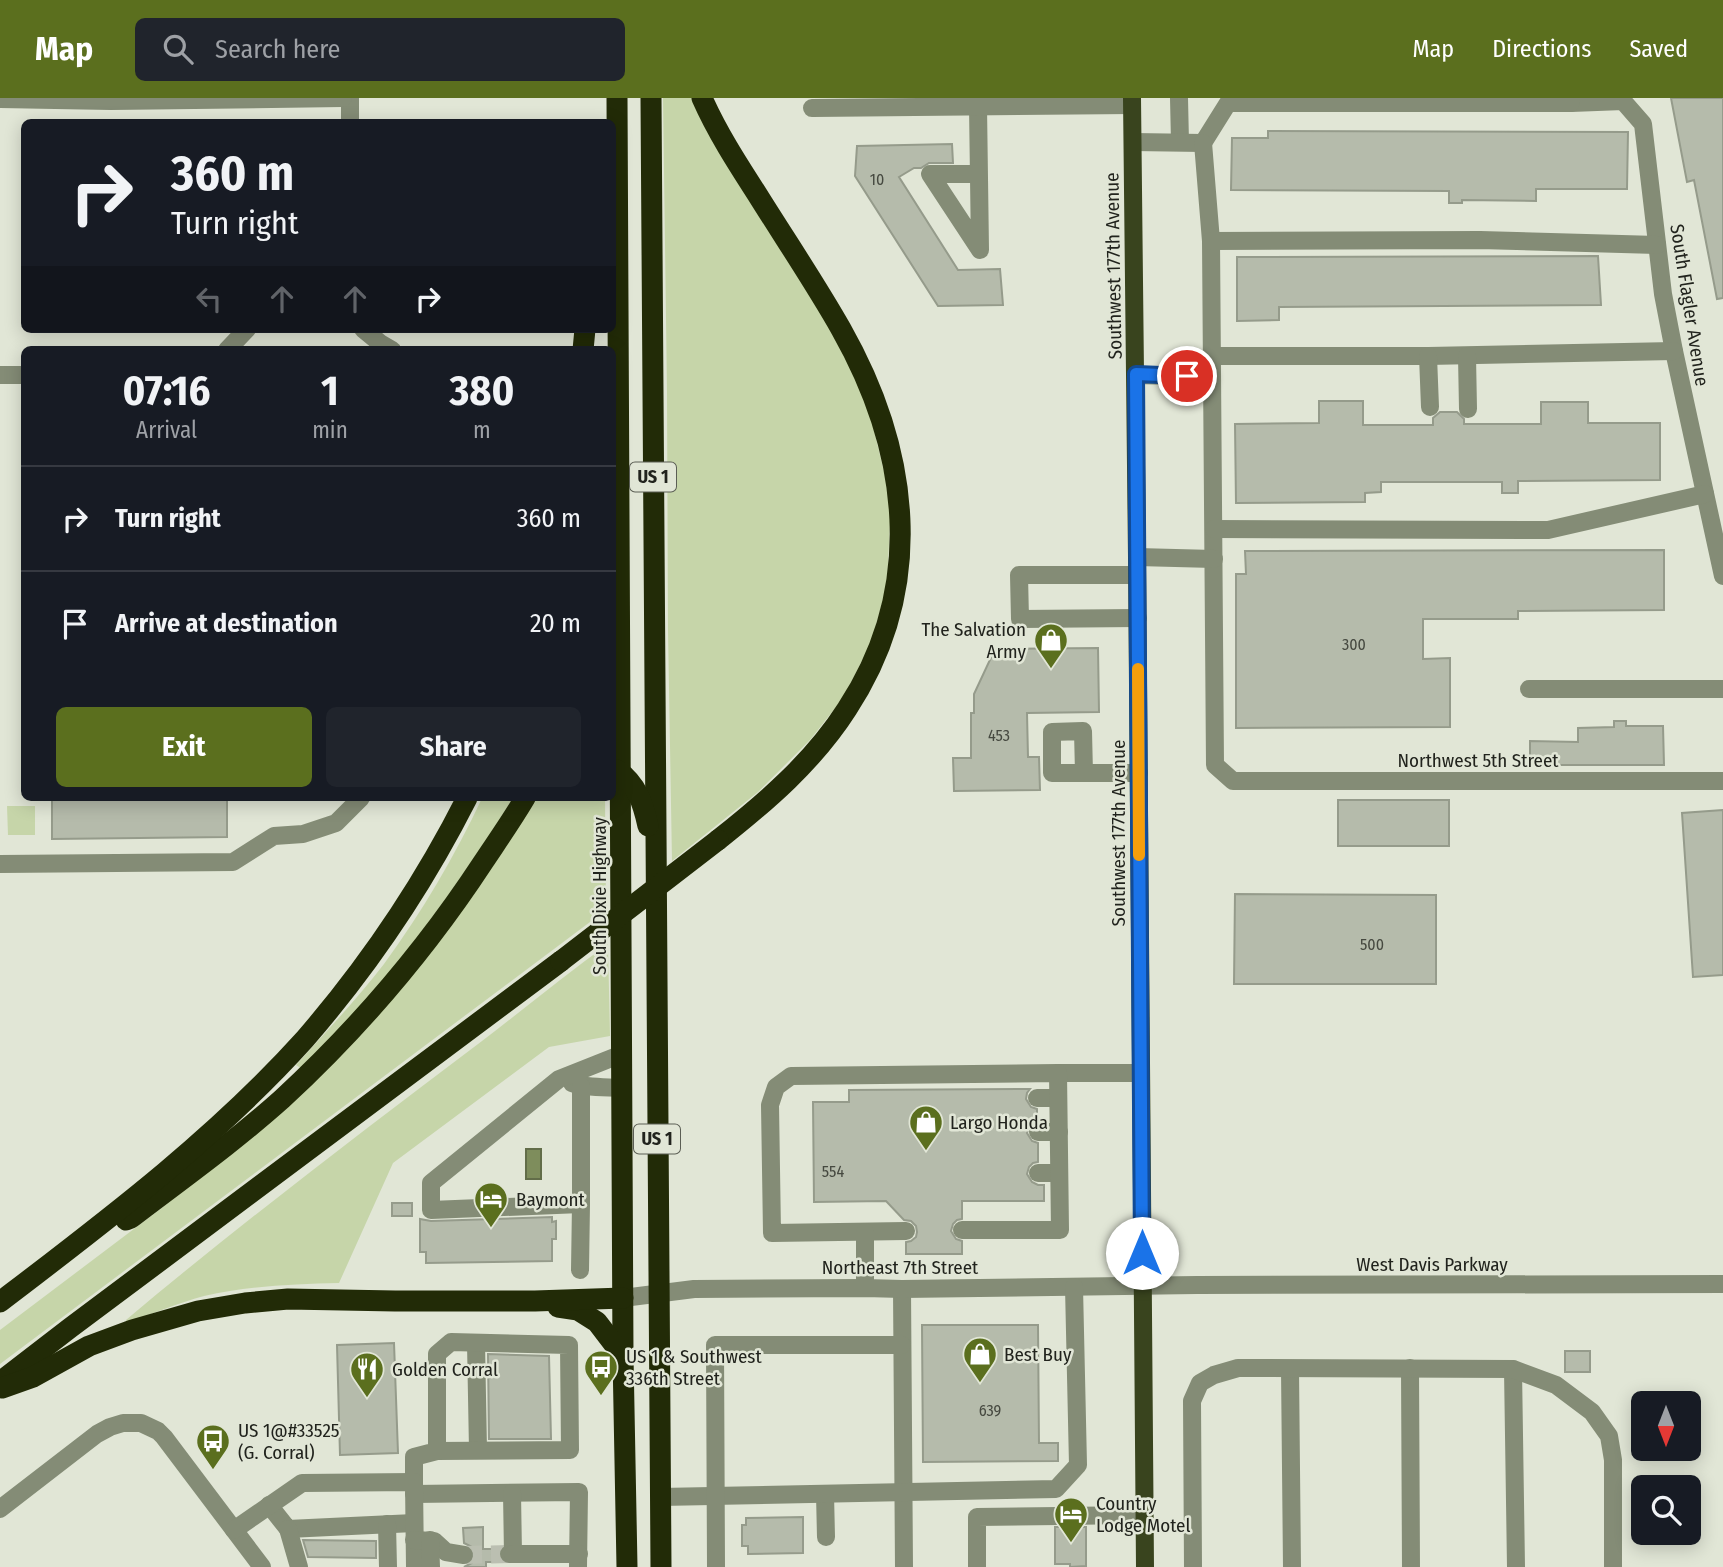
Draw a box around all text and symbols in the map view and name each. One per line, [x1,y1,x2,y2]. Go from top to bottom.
search box [135,18,625,81]
text: Map [35,29,93,69]
icon: search [159,30,197,68]
text: Search here [215,34,340,65]
text: Map [1413,35,1454,63]
text: Directions [1492,35,1591,63]
text: Saved [1629,35,1688,63]
text: 360 m [171,144,294,203]
icon: right [56,147,147,238]
house number: 10 [870,170,884,189]
street label: Southwest 177th Avenue [1100,172,1127,360]
text: Turn right [171,204,298,242]
street label: South Flagler Avenue [1665,222,1714,388]
icon: left [190,280,228,318]
icon: ahead [263,280,301,318]
icon: ahead [336,280,374,318]
icon: right [409,280,447,318]
pin [1157,346,1217,406]
icon: arrive [1168,357,1206,395]
text: 07:16 [123,366,211,416]
text: 1 [321,366,339,416]
text: 380 [449,366,514,416]
text: Arrival [136,416,197,444]
text: min [312,416,348,444]
text: m [473,416,491,444]
road number: US 1 [630,463,676,492]
icon: right [56,500,94,538]
text: Turn right [115,503,221,534]
text: 360 m [517,503,581,534]
icon: arrive [56,605,94,643]
text: Arrive at destination [115,608,338,639]
text: 20 m [530,608,581,639]
place label: The Salvation Army [921,618,1027,663]
shop icon: The Salvation Army [1032,621,1070,670]
house number: 300 [1342,635,1366,654]
button: Exit [56,707,312,787]
button: Share [326,707,581,787]
house number: 453 [988,726,1010,745]
street label: Southwest 177th Avenue [1107,740,1130,926]
street label: Northwest 5th Street [1397,749,1559,772]
street label: South Dixie Highway [588,817,611,975]
house number: 500 [1360,935,1384,954]
shop icon: Largo Honda [907,1103,945,1152]
place label: Largo Honda [950,1111,1048,1134]
road number: US 1 [634,1124,680,1154]
house number: 554 [822,1162,844,1181]
hotel icon: Baymont [472,1180,510,1229]
place label: Baymont [516,1188,586,1211]
position arrow [1105,1216,1179,1290]
street label: West Davis Parkway [1356,1253,1508,1276]
street label: Northeast 7th Street [822,1256,979,1279]
shop icon: Best Buy [961,1335,999,1384]
place label: Best Buy [1004,1343,1072,1366]
place label: US 1 & Southwest 336th Street [626,1345,762,1390]
bus stop icon: US 1 & Southwest 336th Street [582,1348,620,1397]
restaurant icon: Golden Corral [348,1350,386,1399]
place label: Golden Corral [392,1358,498,1381]
north arrow [1631,1391,1701,1461]
map controls [1631,1391,1701,1545]
house number: 639 [979,1401,1002,1420]
place label: US 1@#33525 (G. Corral) [238,1419,339,1464]
bus stop icon: US 1@#33525 (G. Corral) [194,1422,232,1471]
button: search [1631,1475,1701,1545]
place label: Country Lodge Motel [1096,1492,1191,1537]
hotel icon: Country Lodge Motel [1052,1495,1090,1544]

